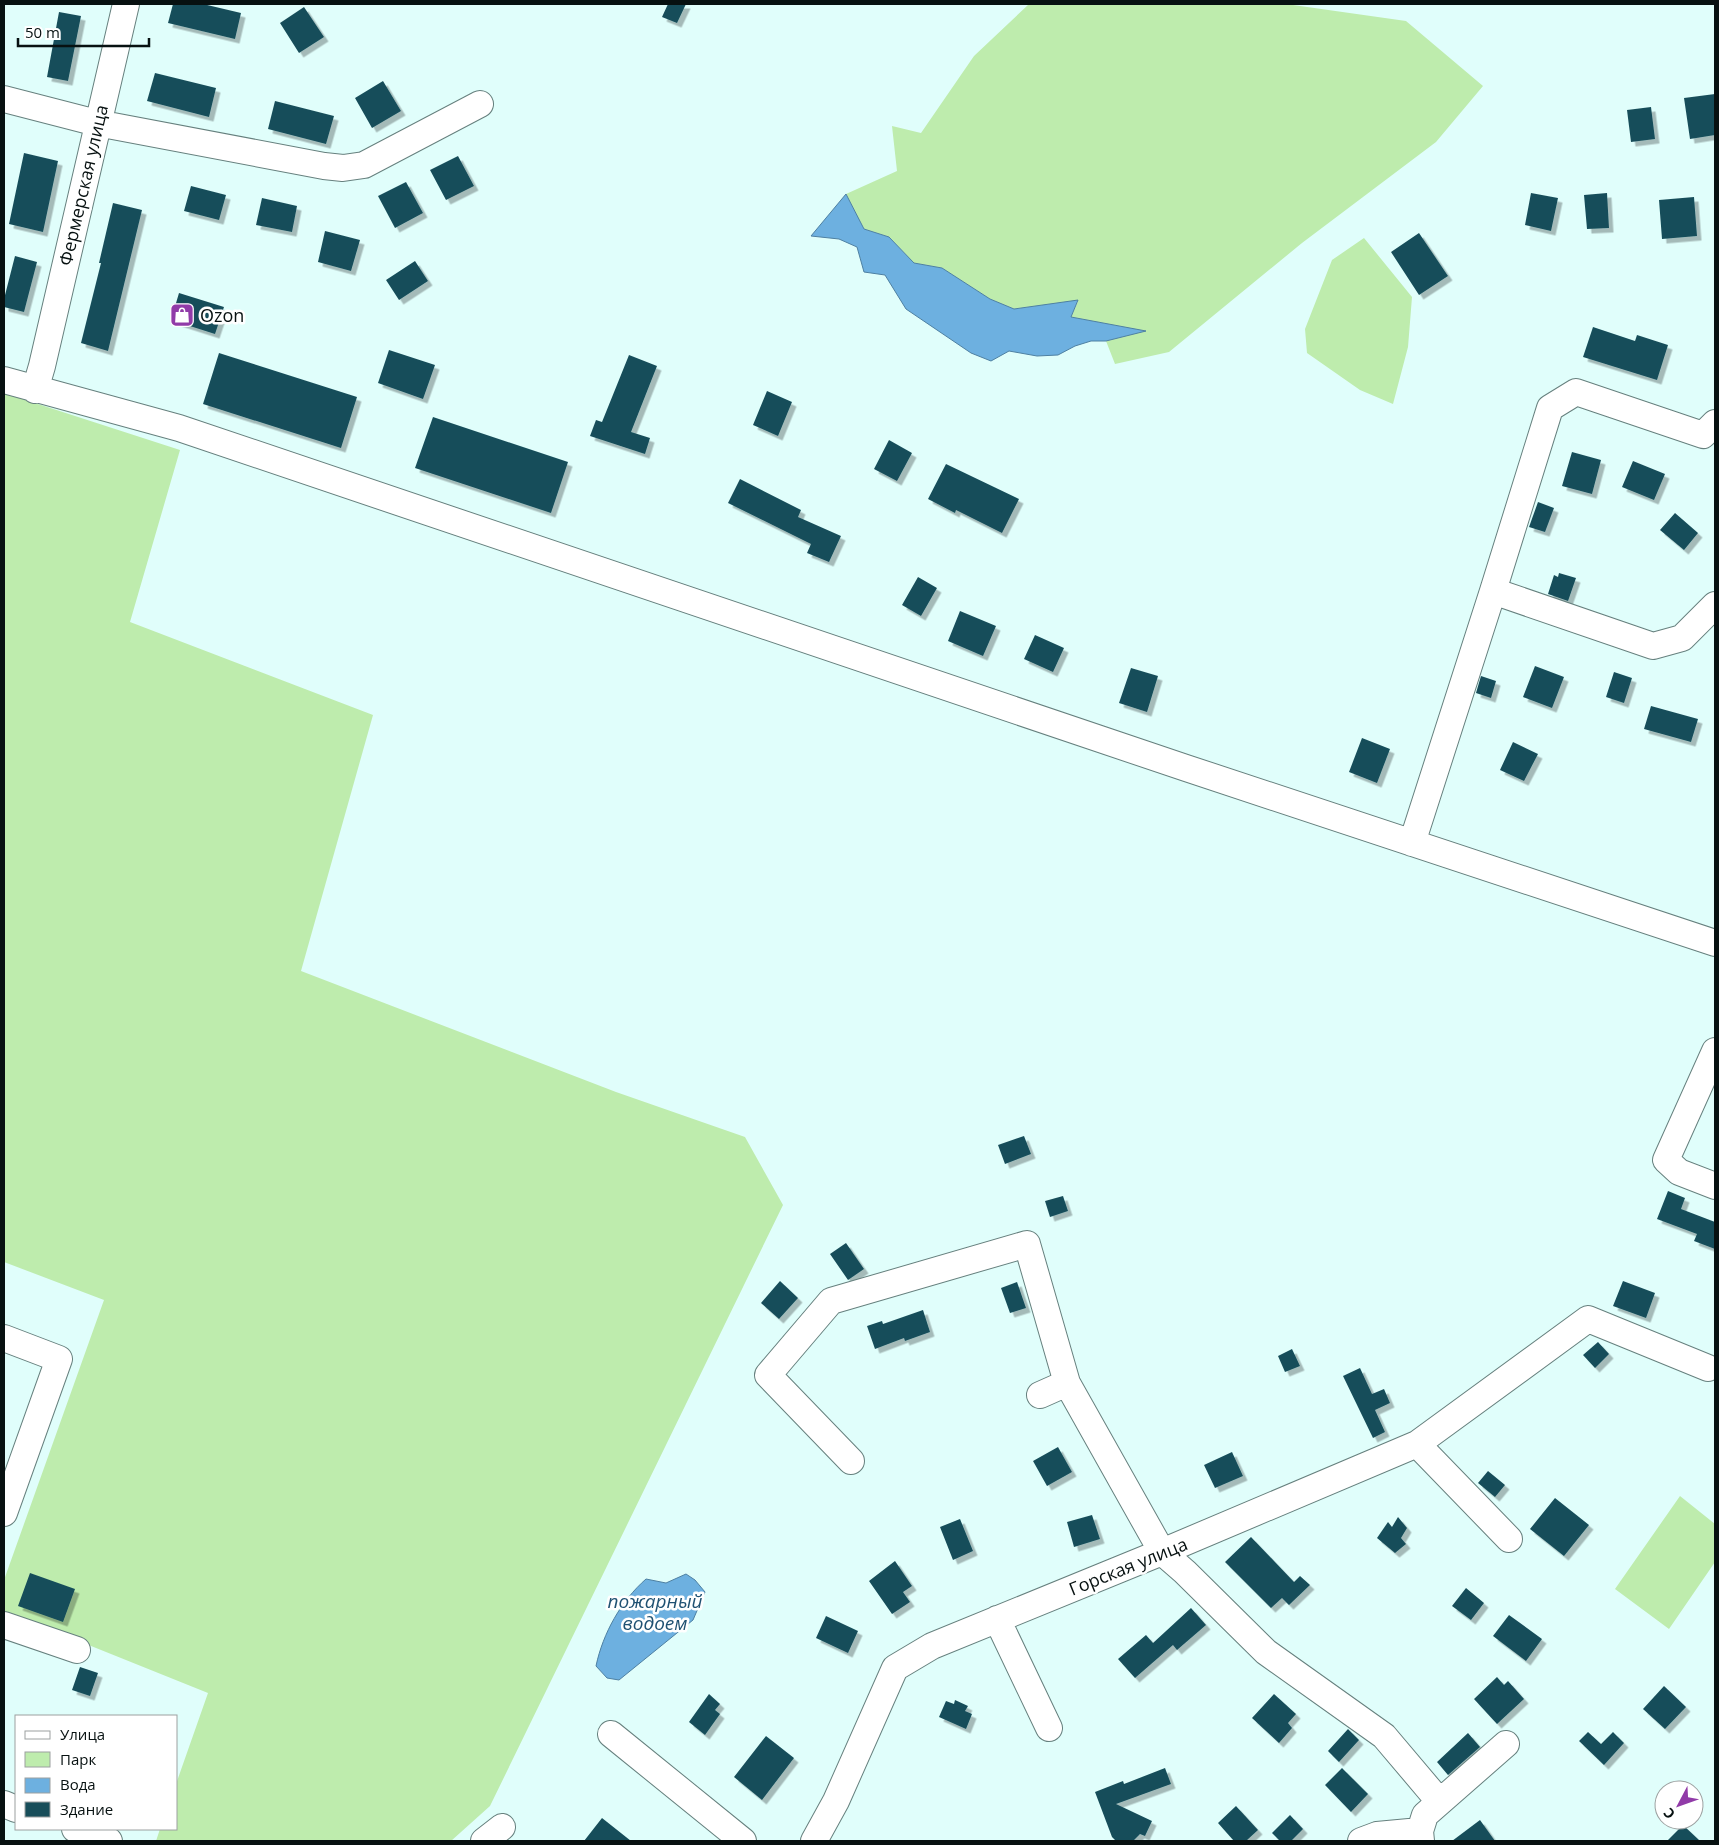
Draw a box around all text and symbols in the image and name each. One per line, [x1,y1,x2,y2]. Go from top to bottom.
scale bar [18,15,149,47]
text: 50 m [25,22,60,42]
street label: Фермерская улица [53,102,113,268]
shop icon: Ozon [169,302,195,328]
place label: Ozon [200,303,244,327]
street label: Горская улица [1065,1531,1191,1601]
water label: пожарный водоем [607,1588,703,1636]
legend [15,1715,178,1830]
text: Улица [60,1724,105,1744]
text: Парк [60,1749,96,1769]
text: Вода [60,1774,96,1794]
north arrow [1654,1780,1704,1830]
text: Здание [60,1799,113,1819]
text: С [1659,1804,1679,1823]

